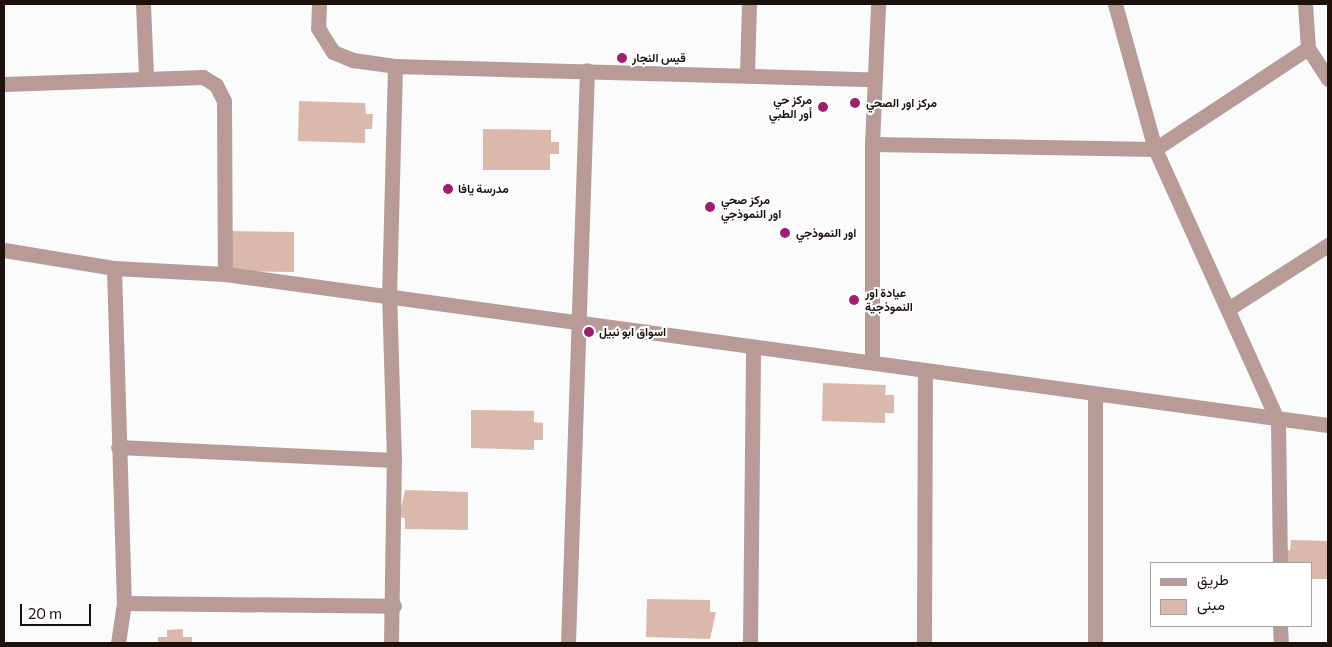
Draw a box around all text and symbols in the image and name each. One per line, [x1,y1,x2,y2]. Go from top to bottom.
place label: قيس النجار [632,51,686,65]
marker: قيس النجار [616,52,628,64]
place label: مركز حي أور الطبي [769,93,812,121]
marker: مركز اور الصحي [848,96,862,110]
place label: مركز اور الصحي [866,96,937,110]
marker: مركز حي أور الطبي [816,100,830,114]
place label: مدرسة يافا [458,182,509,196]
marker: مدرسة يافا [442,183,454,195]
place label: مركز صحي اور النموذجي [721,193,781,221]
marker: مركز صحي اور النموذجي [703,200,717,214]
marker: اور النموذجي [778,226,792,240]
place label: اور النموذجي [796,226,856,240]
place label: عيادة اور النموذجية [865,286,913,314]
marker: عيادة اور النموذجية [847,293,861,307]
place label: اسواق ابو نبيل [599,325,666,339]
marker: اسواق ابو نبيل [583,326,595,338]
legend [1150,562,1312,627]
text: طريق [1197,570,1229,588]
scale bar [22,594,94,626]
text: مبنى [1197,595,1225,613]
text: 20 m [28,604,62,622]

